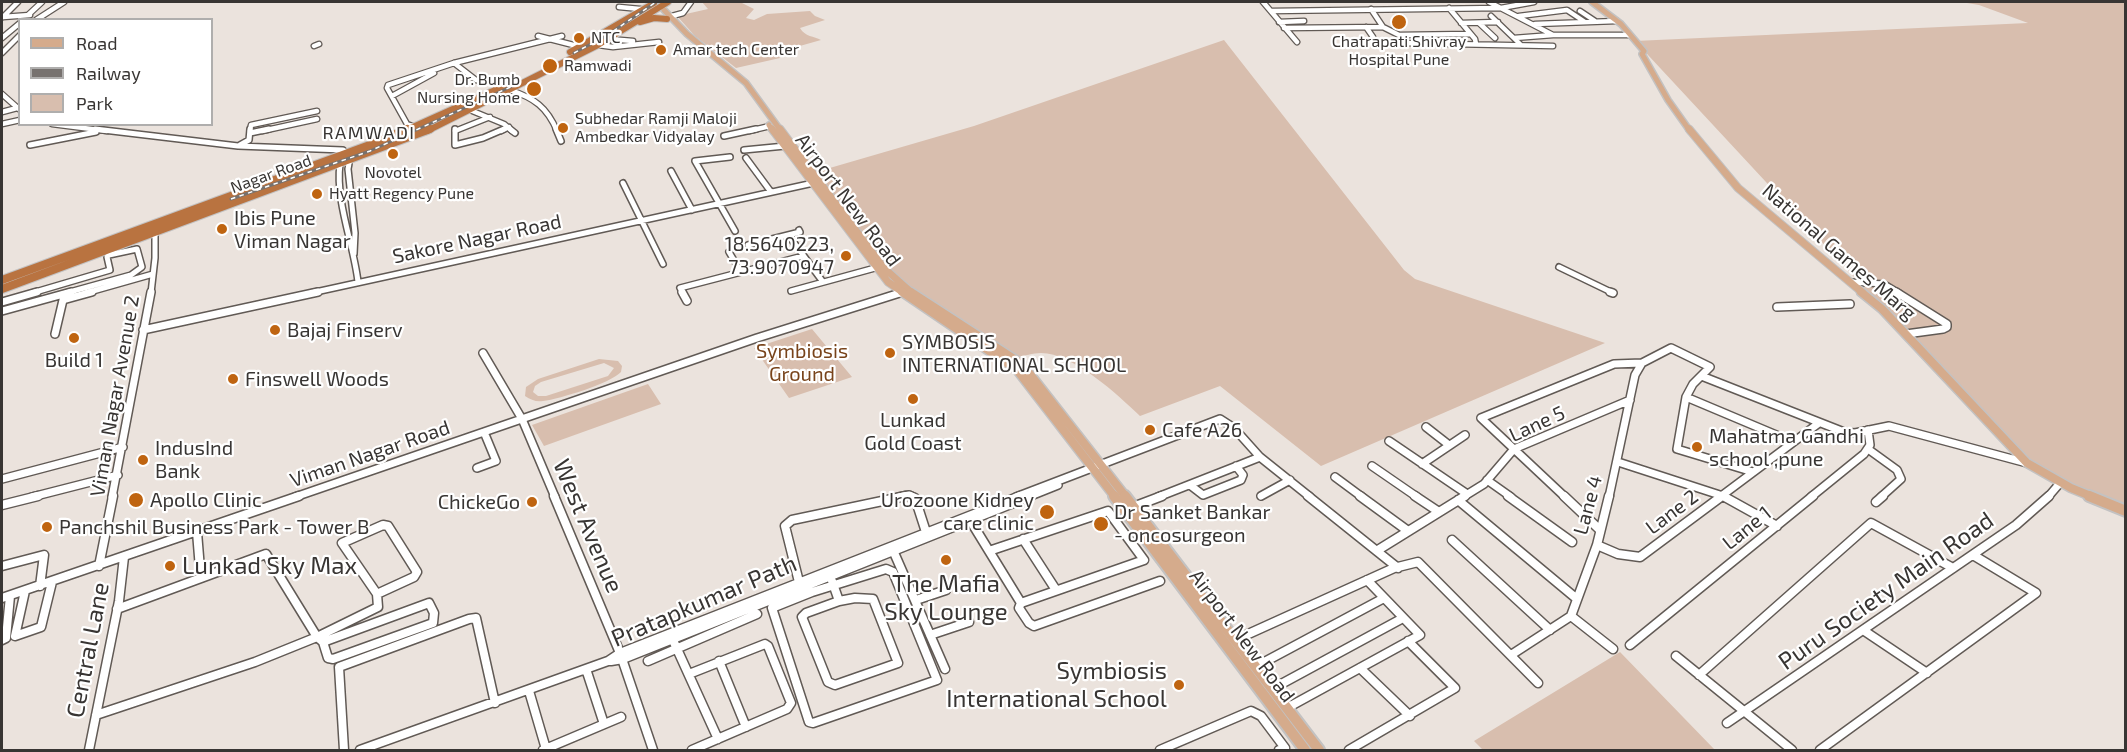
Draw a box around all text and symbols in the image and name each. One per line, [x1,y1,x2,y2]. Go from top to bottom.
marker: Chatrapati Shivray Hospital Pune [1390,13,1408,31]
legend [18,18,213,126]
place label: NTC [591,28,620,48]
marker: NTC [572,31,586,45]
text: Road [76,32,117,54]
place label: Chatrapati Shivray Hospital Pune [1332,32,1466,70]
place label: Amar tech Center [673,40,799,60]
marker: Amar tech Center [654,43,668,57]
place label: Ramwadi [564,56,632,76]
marker: Ramwadi [541,57,559,75]
text: Railway [76,62,141,84]
place label: Dr. Bumb Nursing Home [417,70,520,108]
marker: Dr. Bumb Nursing Home [525,80,543,98]
text: Park [76,92,113,114]
place label: Subhedar Ramji Maloji Ambedkar Vidyalay [575,109,737,147]
marker: Subhedar Ramji Maloji Ambedkar Vidyalay [556,121,570,135]
district label: RAMWADI [322,122,416,144]
street label: Airport New Road [790,129,906,271]
marker: Novotel [386,147,400,161]
street label: Nagar Road [228,151,314,197]
place label: Novotel [364,163,422,183]
street label: National Games Marg [1757,179,1921,325]
place label: Hyatt Regency Pune [329,184,474,204]
marker: Hyatt Regency Pune [310,187,324,201]
place label: Ibis Pune Viman Nagar [234,206,351,253]
street label: Sakore Nagar Road [390,209,564,269]
marker: Ibis Pune Viman Nagar [215,222,229,236]
place label: 18.5640223, 73.9070947 [725,232,834,279]
marker: 18.5640223, 73.9070947 [839,249,853,263]
street label: Viman Nagar Avenue 2 [85,293,145,499]
place label: Bajaj Finserv [287,318,403,342]
marker: Bajaj Finserv [268,323,282,337]
place label: SYMBOSIS INTERNATIONAL SCHOOL [902,330,1126,377]
marker: Build 1 [67,331,81,345]
park label: Symbiosis Ground [756,339,848,386]
marker: SYMBOSIS INTERNATIONAL SCHOOL [883,346,897,360]
place label: Build 1 [45,348,103,372]
place label: Finswell Woods [245,367,389,391]
marker: Finswell Woods [226,372,240,386]
marker: Lunkad Gold Coast [906,392,920,406]
street label: Lane 5 [1505,401,1569,447]
place label: Lunkad Gold Coast [864,408,962,455]
street label: Viman Nagar Road [287,415,453,493]
place label: Cafe A26 [1162,418,1242,442]
marker: Cafe A26 [1143,423,1157,437]
place label: Mahatma Gandhi school ,pune [1709,424,1864,471]
place label: IndusInd Bank [155,436,233,483]
marker: Mahatma Gandhi school ,pune [1690,440,1704,454]
marker: IndusInd Bank [136,453,150,467]
street label: West Avenue [547,455,629,597]
street label: Lane 4 [1569,473,1607,537]
street label: Lane 2 [1641,485,1703,539]
place label: Apollo Clinic [150,488,262,512]
place label: Urozoone Kidney care clinic [881,488,1034,535]
place label: ChickeGo [438,490,520,514]
marker: Apollo Clinic [127,491,145,509]
marker: ChickeGo [525,495,539,509]
place label: Dr Sanket Bankar - oncosurgeon [1114,500,1270,547]
street label: Lane 1 [1718,501,1776,555]
marker: Urozoone Kidney care clinic [1038,503,1056,521]
street label: Puru Society Main Road [1773,506,1999,676]
place label: Panchshil Business Park - Tower B [59,515,369,539]
marker: Dr Sanket Bankar - oncosurgeon [1092,515,1110,533]
marker: Panchshil Business Park - Tower B [40,520,54,534]
street label: Pratapkumar Path [607,549,801,653]
place label: Lunkad Sky Max [182,552,357,580]
marker: The Mafia Sky Lounge [939,553,953,567]
marker: Lunkad Sky Max [163,559,177,573]
street label: Airport New Road [1184,565,1300,707]
place label: The Mafia Sky Lounge [884,570,1008,626]
street label: Central Lane [61,580,115,720]
place label: Symbiosis International School [946,657,1167,713]
marker: Symbiosis International School [1172,678,1186,692]

